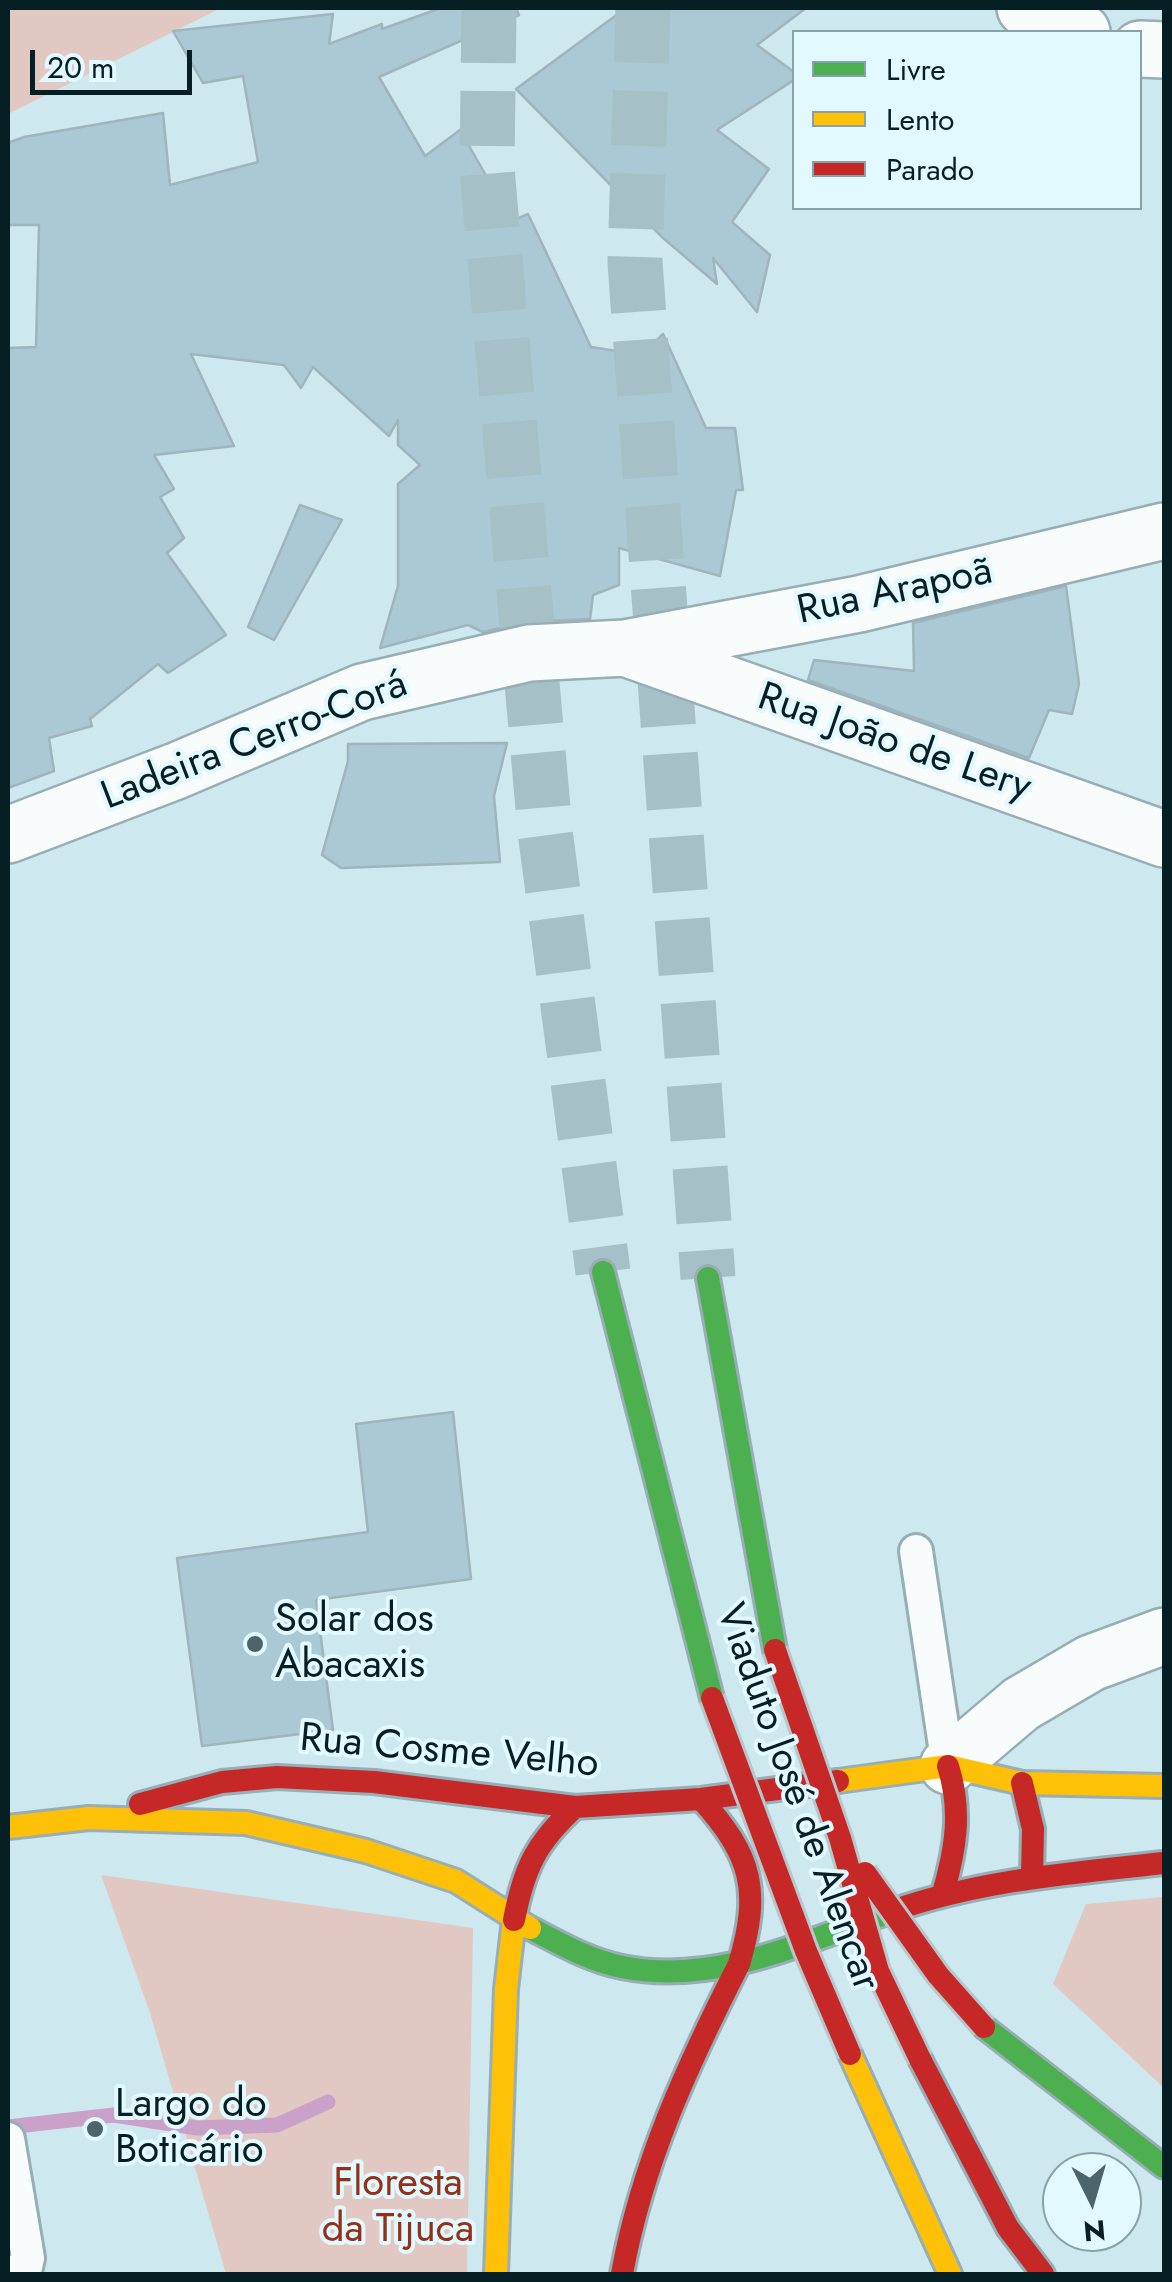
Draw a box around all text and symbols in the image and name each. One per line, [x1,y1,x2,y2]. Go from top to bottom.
scale bar [35,30,198,92]
legend [792,30,1142,210]
text: 20 m [47,46,114,89]
text: Livre [886,48,946,91]
text: Lento [886,98,954,141]
text: Parado [886,148,974,191]
street label: Rua Arapoã [793,549,997,637]
street label: Ladeira Cerro-Corá [95,662,415,822]
street label: Rua João de Lery [751,675,1037,813]
place label: Solar dos Abacaxis [275,1597,434,1691]
street label: Viaduto José de Alencar [704,1598,888,1998]
marker: Solar dos Abacaxis [244,1633,266,1655]
street label: Rua Cosme Velho [298,1716,600,1790]
place label: Largo do Boticário [115,2082,267,2176]
marker: Largo do Boticário [84,2118,106,2140]
north arrow [1042,2152,1142,2252]
park label: Floresta da Tijuca [322,2161,474,2255]
text: N [1082,2209,1107,2252]

